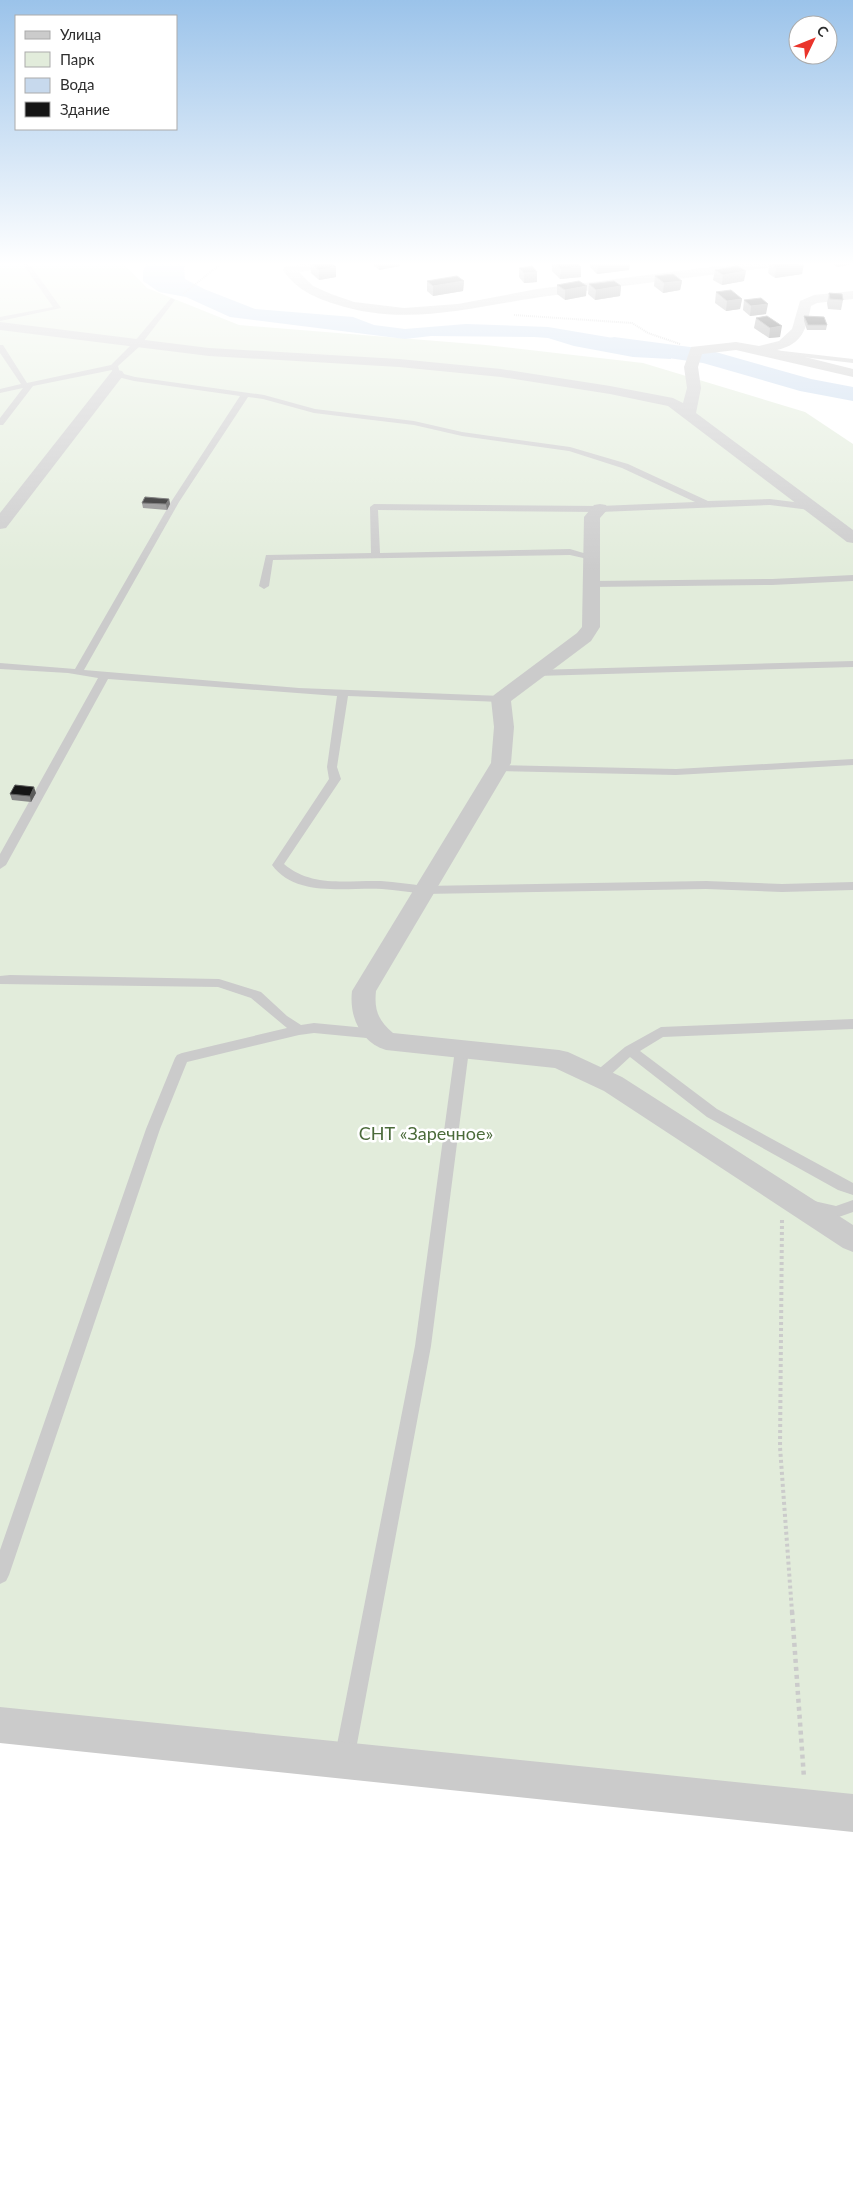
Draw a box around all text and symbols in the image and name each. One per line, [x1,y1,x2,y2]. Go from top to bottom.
legend [15,15,178,130]
north arrow [788,15,838,65]
text: С [813,22,833,41]
text: Улица [60,25,101,43]
text: Парк [60,50,95,68]
text: Вода [60,75,95,93]
text: Здание [60,100,110,118]
park label: СНТ «Заречное» [359,1122,493,1144]

